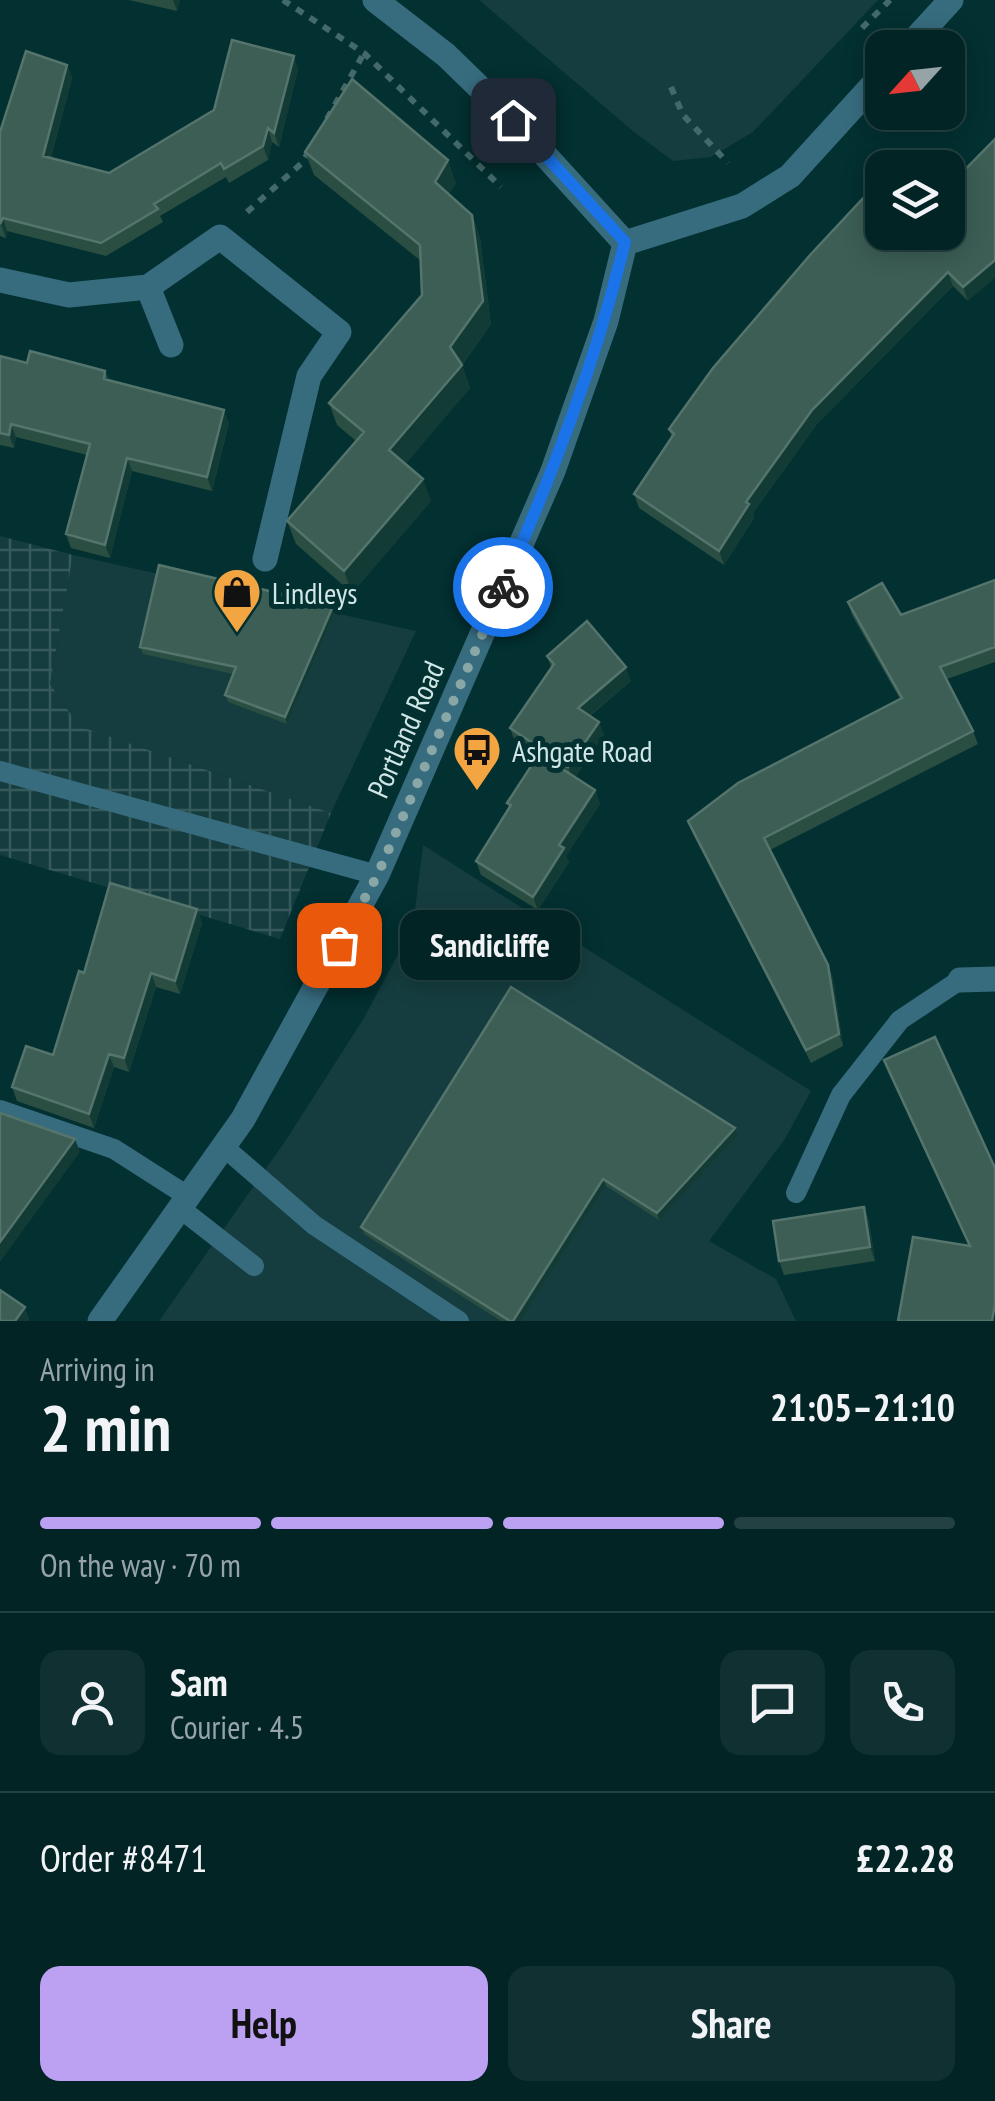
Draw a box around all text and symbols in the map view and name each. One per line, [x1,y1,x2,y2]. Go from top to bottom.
north arrow [865,30,965,130]
map controls [865,30,965,250]
pin [471,78,556,163]
icon: home [486,93,541,148]
button: layers [865,150,965,250]
courier [453,537,553,637]
icon: bike [476,560,531,615]
shop icon: Lindleys [211,566,263,634]
place label: Lindleys [272,573,357,612]
street label: Portland Road [358,655,452,803]
bus stop icon: Ashgate Road [451,724,503,792]
place label: Ashgate Road [512,731,652,770]
pin [297,903,382,988]
callout: Sandicliffe [399,910,579,980]
icon: bag [312,918,367,973]
text: Sandicliffe [430,924,550,966]
text: Arriving in [40,1348,155,1390]
text: 21:05–21:10 [770,1382,955,1431]
text: 2 min [40,1385,171,1469]
text: On the way · 70 m [40,1544,241,1586]
button: person [40,1650,145,1755]
button: chat [720,1650,825,1755]
button: phone [850,1650,955,1755]
text: Sam [170,1657,228,1706]
text: Courier · 4.5 [170,1706,304,1748]
text: Order #8471 [40,1833,207,1882]
text: £22.28 [856,1833,955,1882]
button: Help [40,1966,488,2081]
button: Share [508,1966,955,2081]

